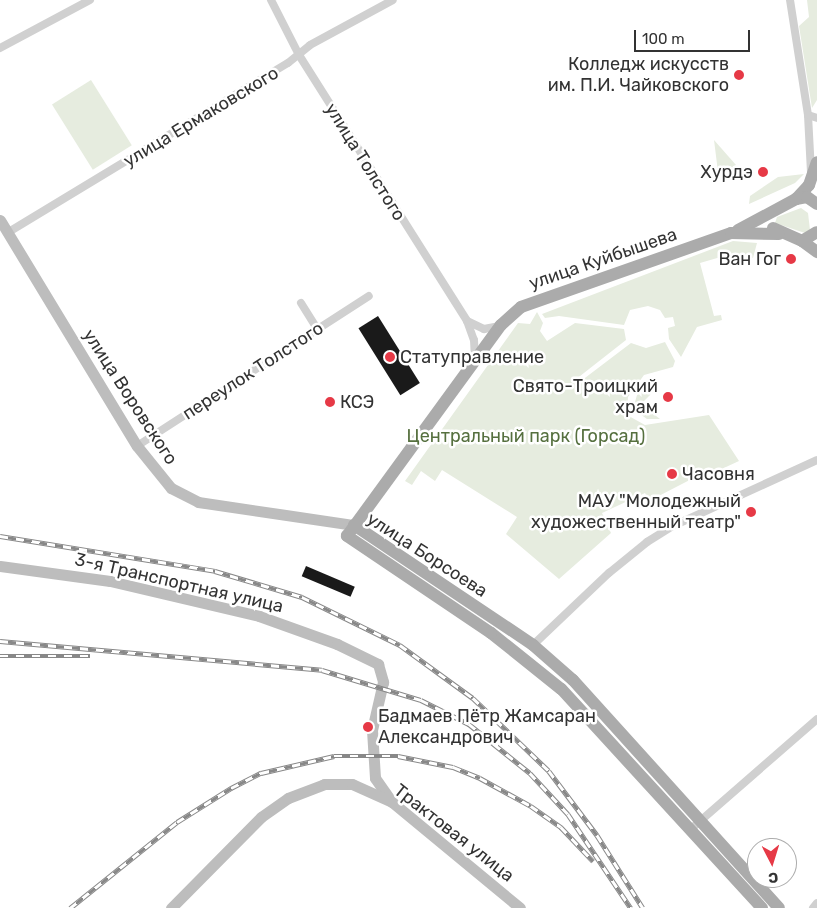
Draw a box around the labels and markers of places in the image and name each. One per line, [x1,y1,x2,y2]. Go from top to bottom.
place label: Колледж искусств им. П.И. Чайковского [548,54,729,96]
marker: Колледж искусств им. П.И. Чайковского [733,69,745,81]
place label: Хурдэ [700,161,753,183]
marker: Хурдэ [757,166,769,178]
place label: Ван Гог [718,248,781,270]
marker: Ван Гог [785,253,797,265]
place label: Статуправление [400,346,544,368]
marker: Статуправление [384,351,396,363]
place label: Свято-Троицкий храм [513,376,658,418]
place label: КСЭ [340,391,374,413]
marker: Свято-Троицкий храм [662,391,674,403]
marker: КСЭ [324,396,336,408]
place label: Часовня [682,463,755,485]
marker: Часовня [666,468,678,480]
place label: МАУ "Молодежный художественный театр" [531,491,741,534]
marker: МАУ "Молодежный художественный театр" [745,506,757,518]
place label: Бадмаев Пётр Жамсаран Александрович [378,706,596,749]
marker: Бадмаев Пётр Жамсаран Александрович [362,721,374,733]

